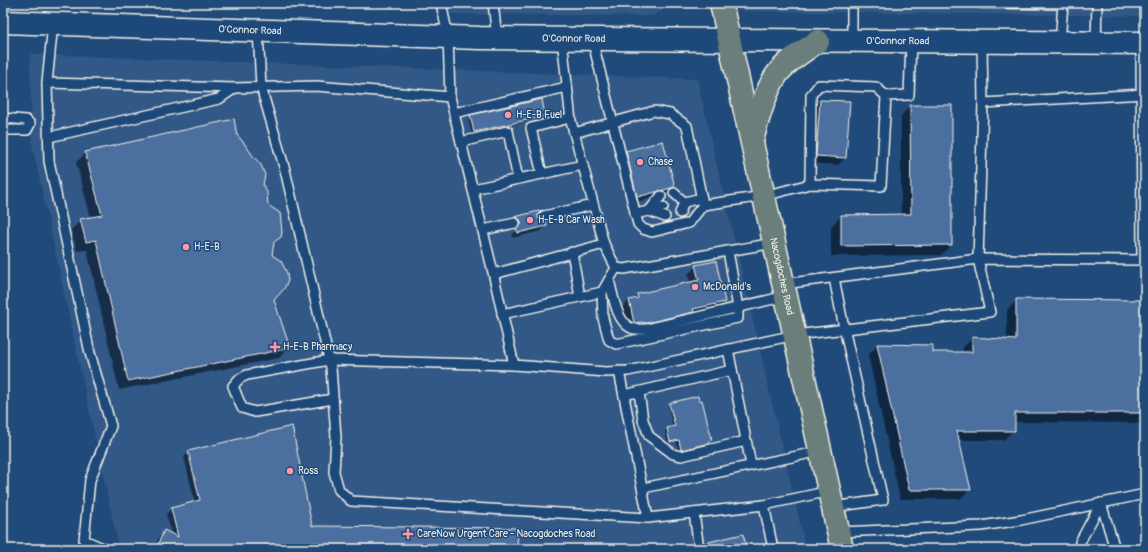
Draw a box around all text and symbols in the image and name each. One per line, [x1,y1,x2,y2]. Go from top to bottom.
street label: O'Connor Road [218,23,282,37]
street label: O'Connor Road [542,32,605,45]
street label: O'Connor Road [866,35,929,47]
place label: H-E-B Fuel [516,109,562,121]
marker: H-E-B Fuel [503,110,513,120]
place label: Chase [648,156,673,168]
marker: Chase [635,157,645,167]
place label: H-E-B Car Wash [538,214,605,226]
marker: H-E-B Car Wash [525,215,535,225]
street label: Nacogdoches Road [767,236,796,316]
place label: H-E-B [194,241,220,253]
marker: H-E-B [181,242,191,252]
place label: McDonald's [703,281,751,293]
marker: McDonald's [690,282,700,292]
place label: H-E-B Pharmacy [283,341,353,353]
marker: H-E-B Pharmacy [270,342,280,352]
place label: Ross [298,465,319,477]
marker: Ross [285,466,295,476]
marker: CareNow Urgent Care - Nacogdoches Road [402,528,414,540]
place label: CareNow Urgent Care - Nacogdoches Road [417,528,596,540]

